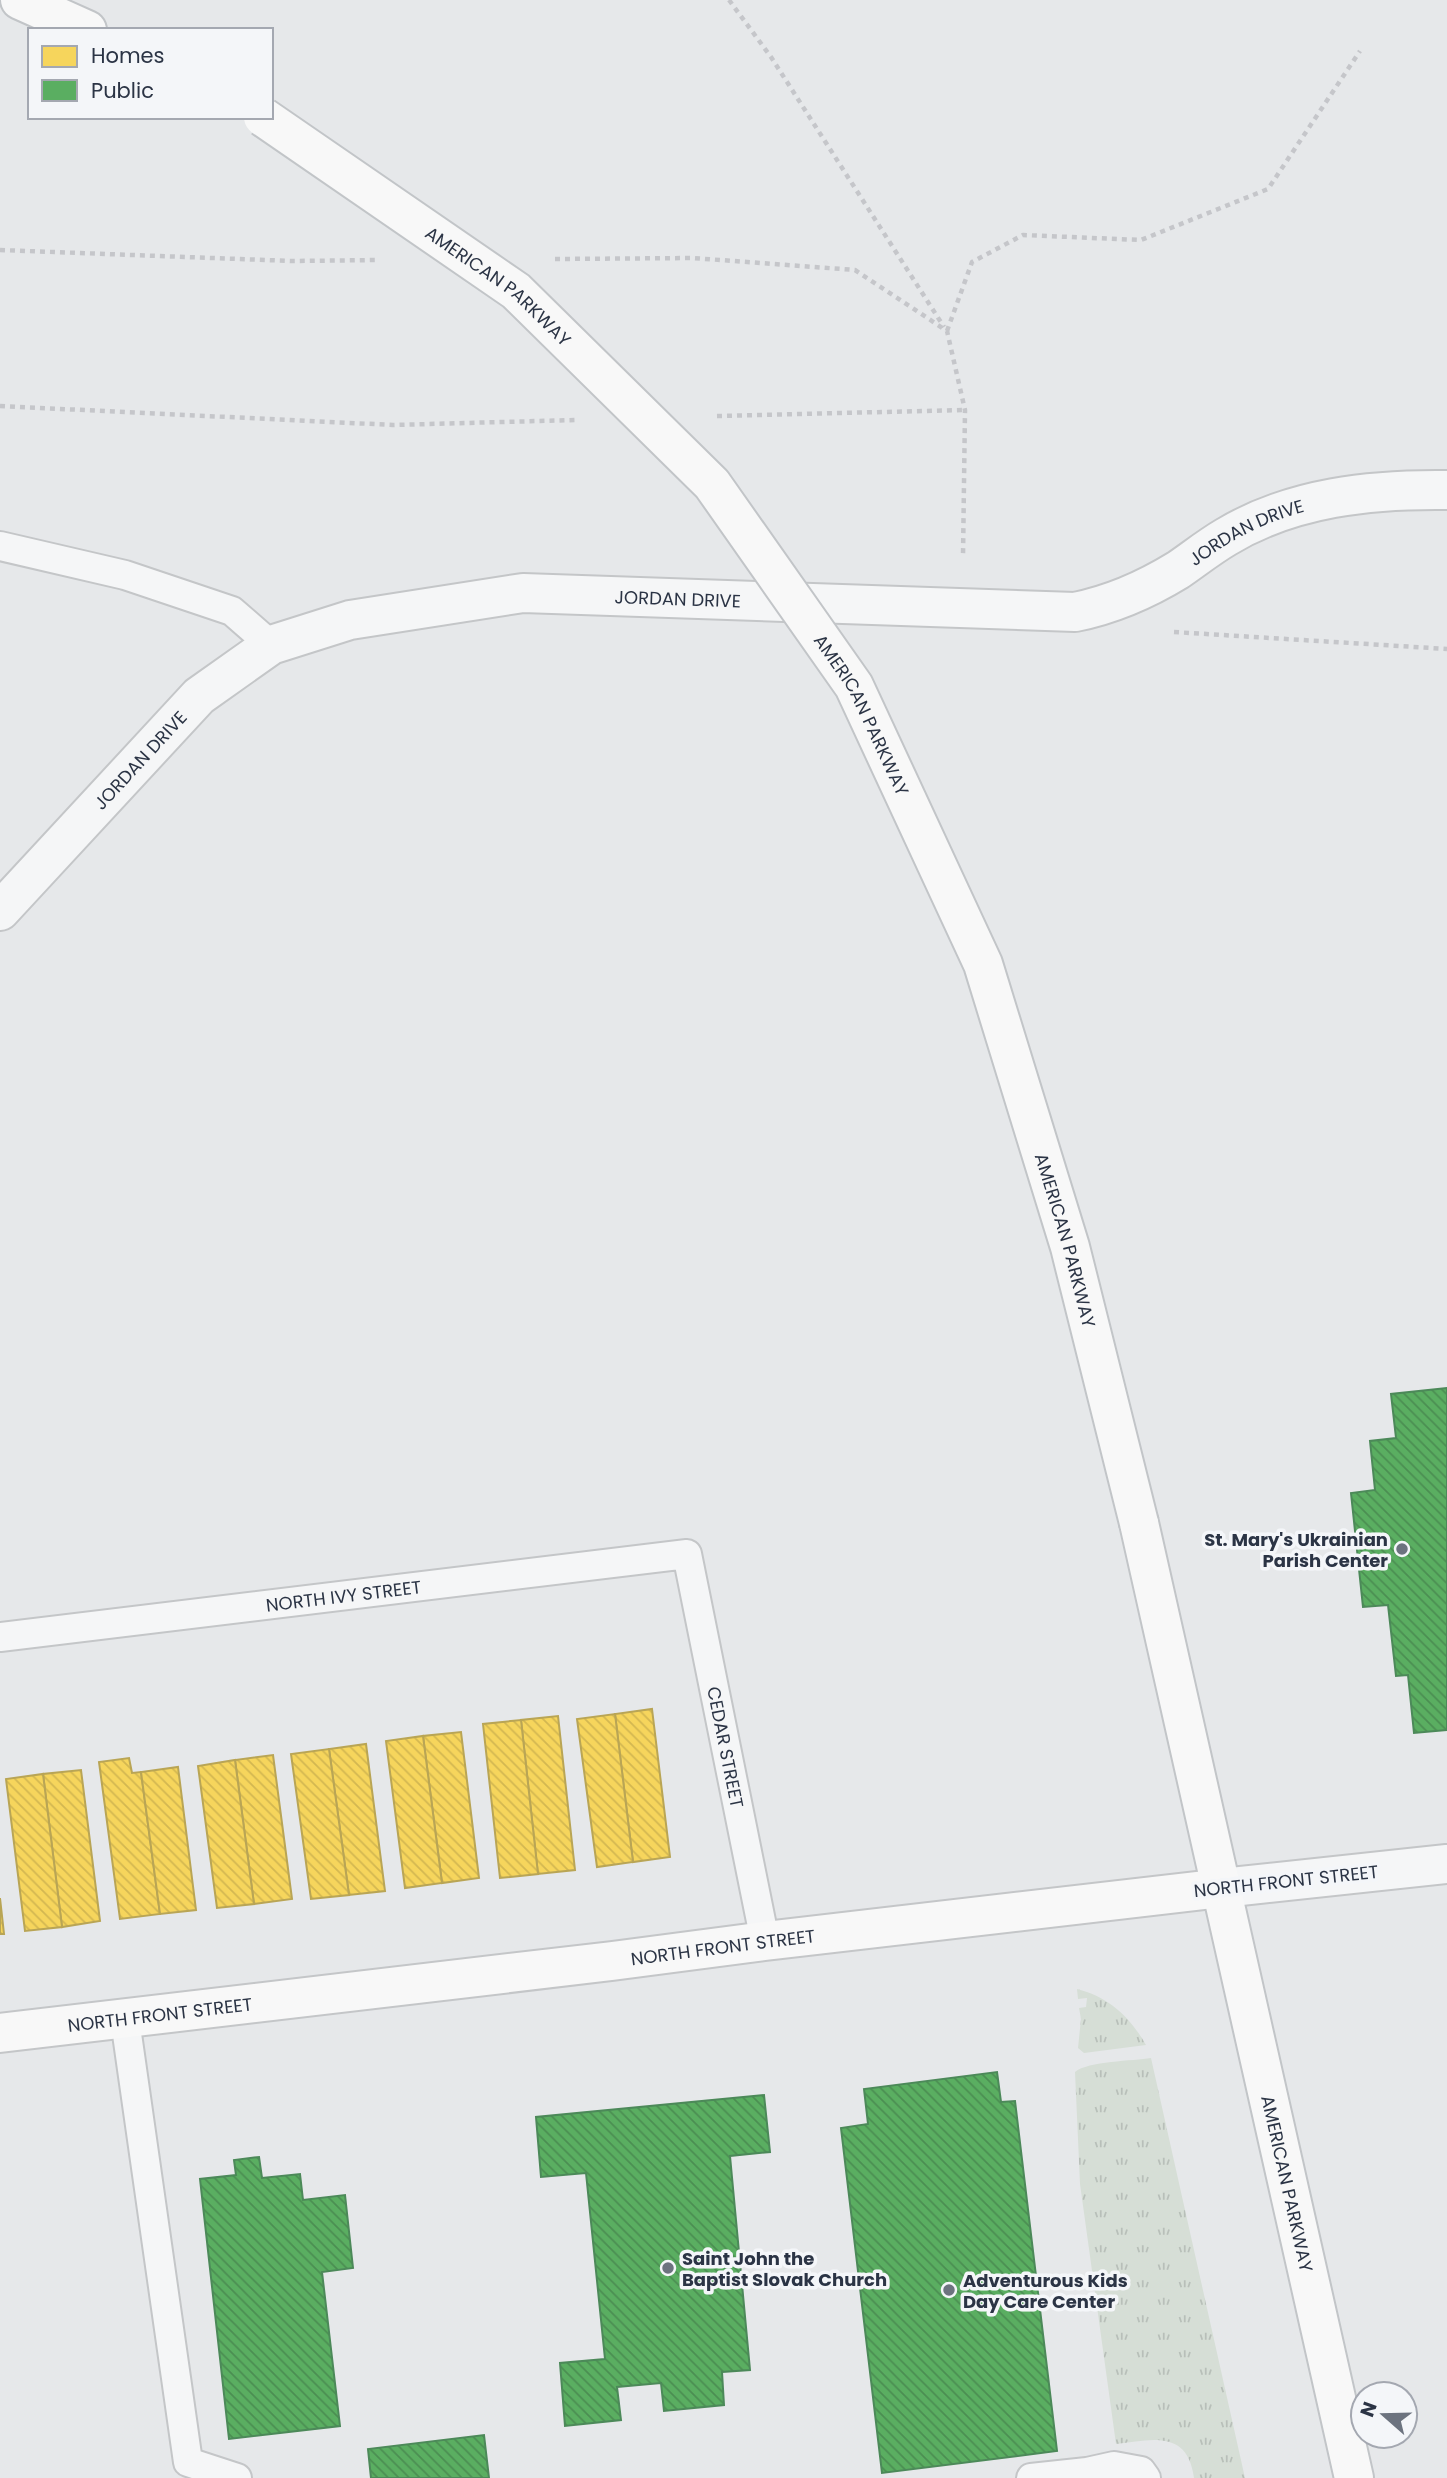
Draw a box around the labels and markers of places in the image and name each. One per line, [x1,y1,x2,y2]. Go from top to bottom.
place label: St. Mary's Ukrainian Parish Center [1204,1527,1388,1573]
marker: St. Mary's Ukrainian Parish Center [1394,1541,1410,1557]
place label: Saint John the Baptist Slovak Church [682,2246,887,2292]
marker: Saint John the Baptist Slovak Church [660,2260,676,2276]
place label: Adventurous Kids Day Care Center [963,2268,1128,2314]
marker: Adventurous Kids Day Care Center [941,2282,957,2298]

